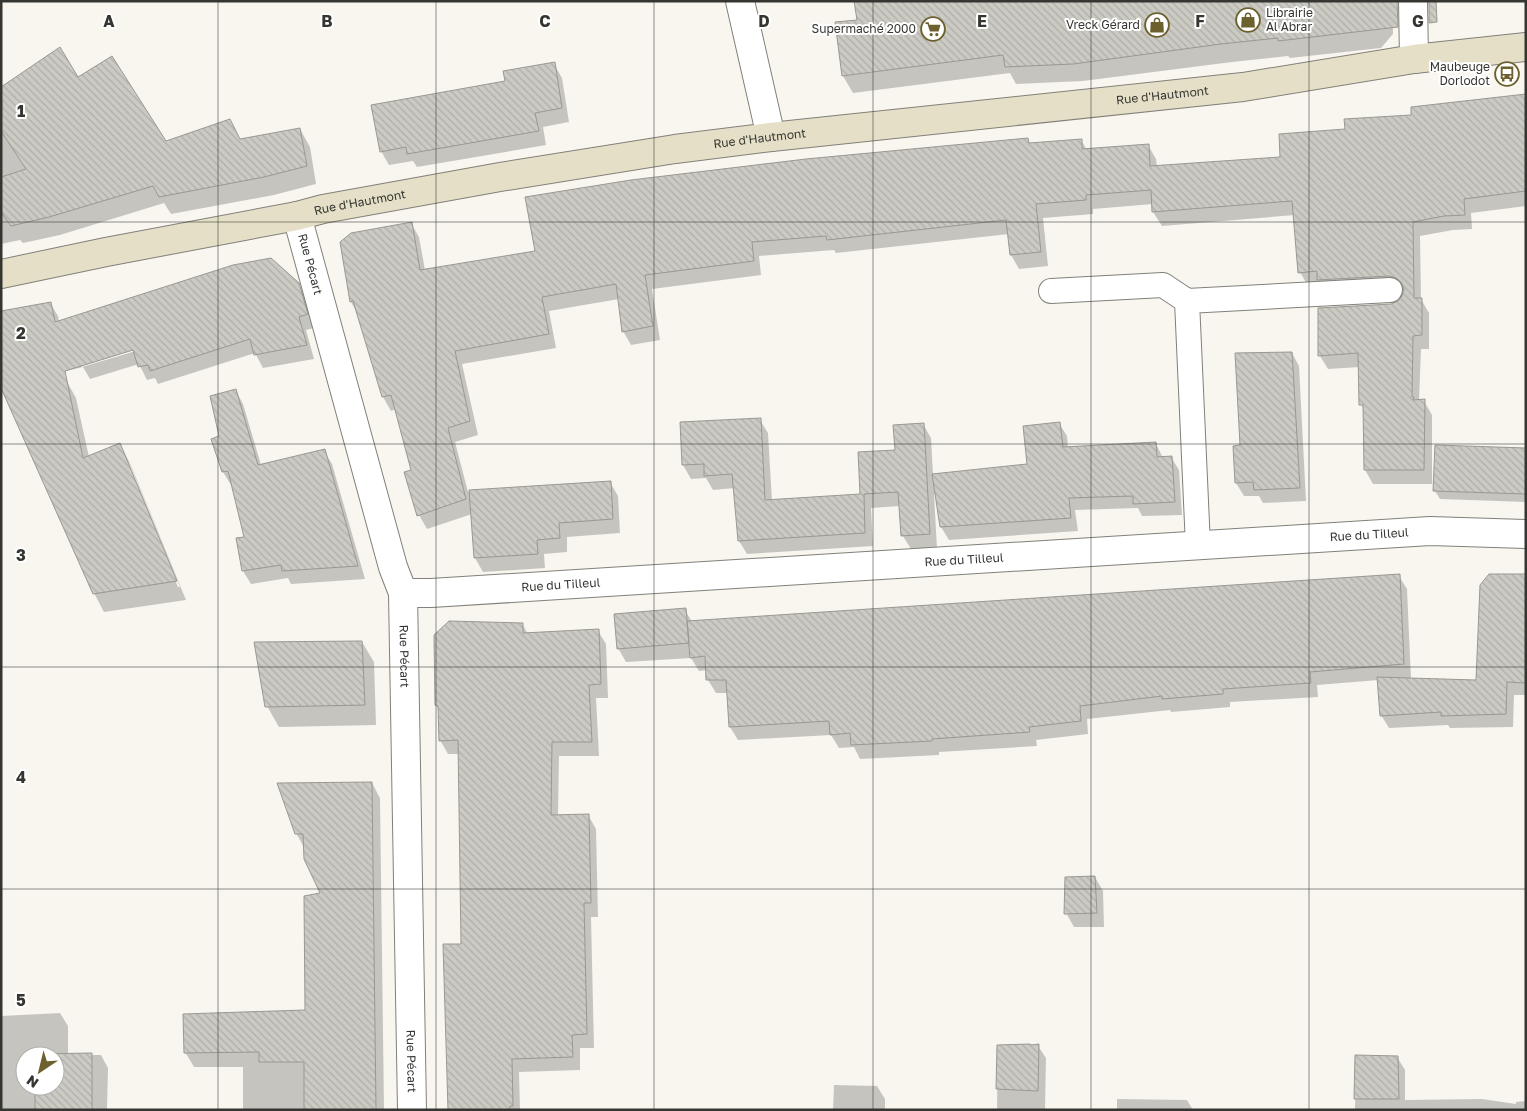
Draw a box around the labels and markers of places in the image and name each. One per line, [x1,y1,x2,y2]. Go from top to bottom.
place label: Librairie Al Abrar [1266,5,1313,34]
shop icon: Librairie Al Abrar [1235,7,1261,33]
shop icon: Vreck Gérard [1144,12,1170,38]
supermarket icon: Supermaché 2000 [920,16,946,42]
place label: Vreck Gérard [1066,17,1140,32]
place label: Supermaché 2000 [811,21,916,36]
place label: Maubeuge Dorlodot [1430,59,1490,88]
bus stop icon: Maubeuge Dorlodot [1494,61,1520,87]

